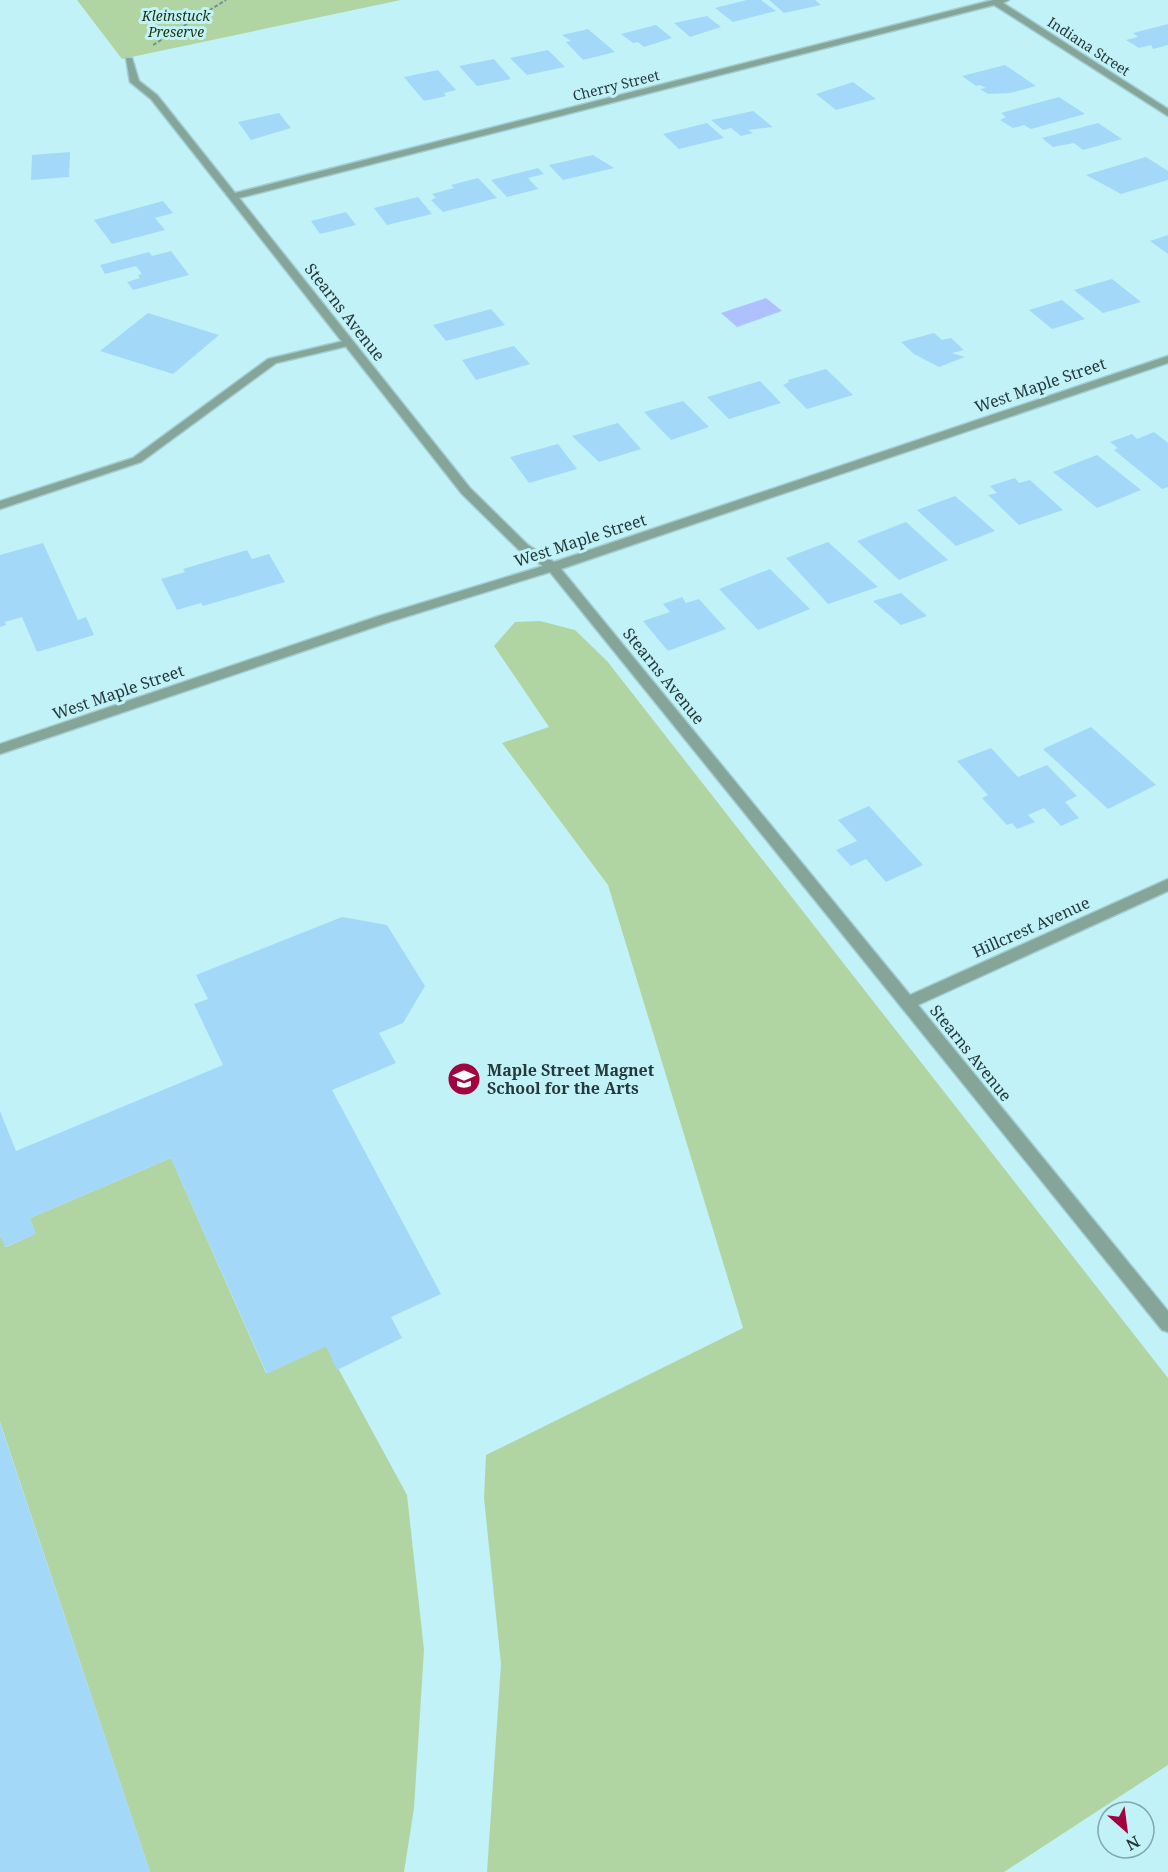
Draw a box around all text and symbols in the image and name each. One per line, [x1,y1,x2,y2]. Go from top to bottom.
park label: Kleinstuck Preserve [141,6,211,41]
street label: Indiana Street [1044,12,1134,80]
street label: Cherry Street [571,65,661,105]
street label: Stearns Avenue [300,259,390,365]
street label: West Maple Street [971,352,1109,418]
street label: West Maple Street [511,508,649,572]
street label: Stearns Avenue [618,623,710,729]
street label: West Maple Street [49,659,187,725]
street label: Hillcrest Avenue [969,891,1093,963]
street label: Stearns Avenue [925,1000,1017,1106]
place label: Maple Street Magnet School for the Arts [487,1059,655,1099]
school or university icon: Maple Street Magnet School for the Arts [446,1061,482,1097]
north arrow [1096,1800,1156,1860]
text: N [1122,1831,1144,1856]

